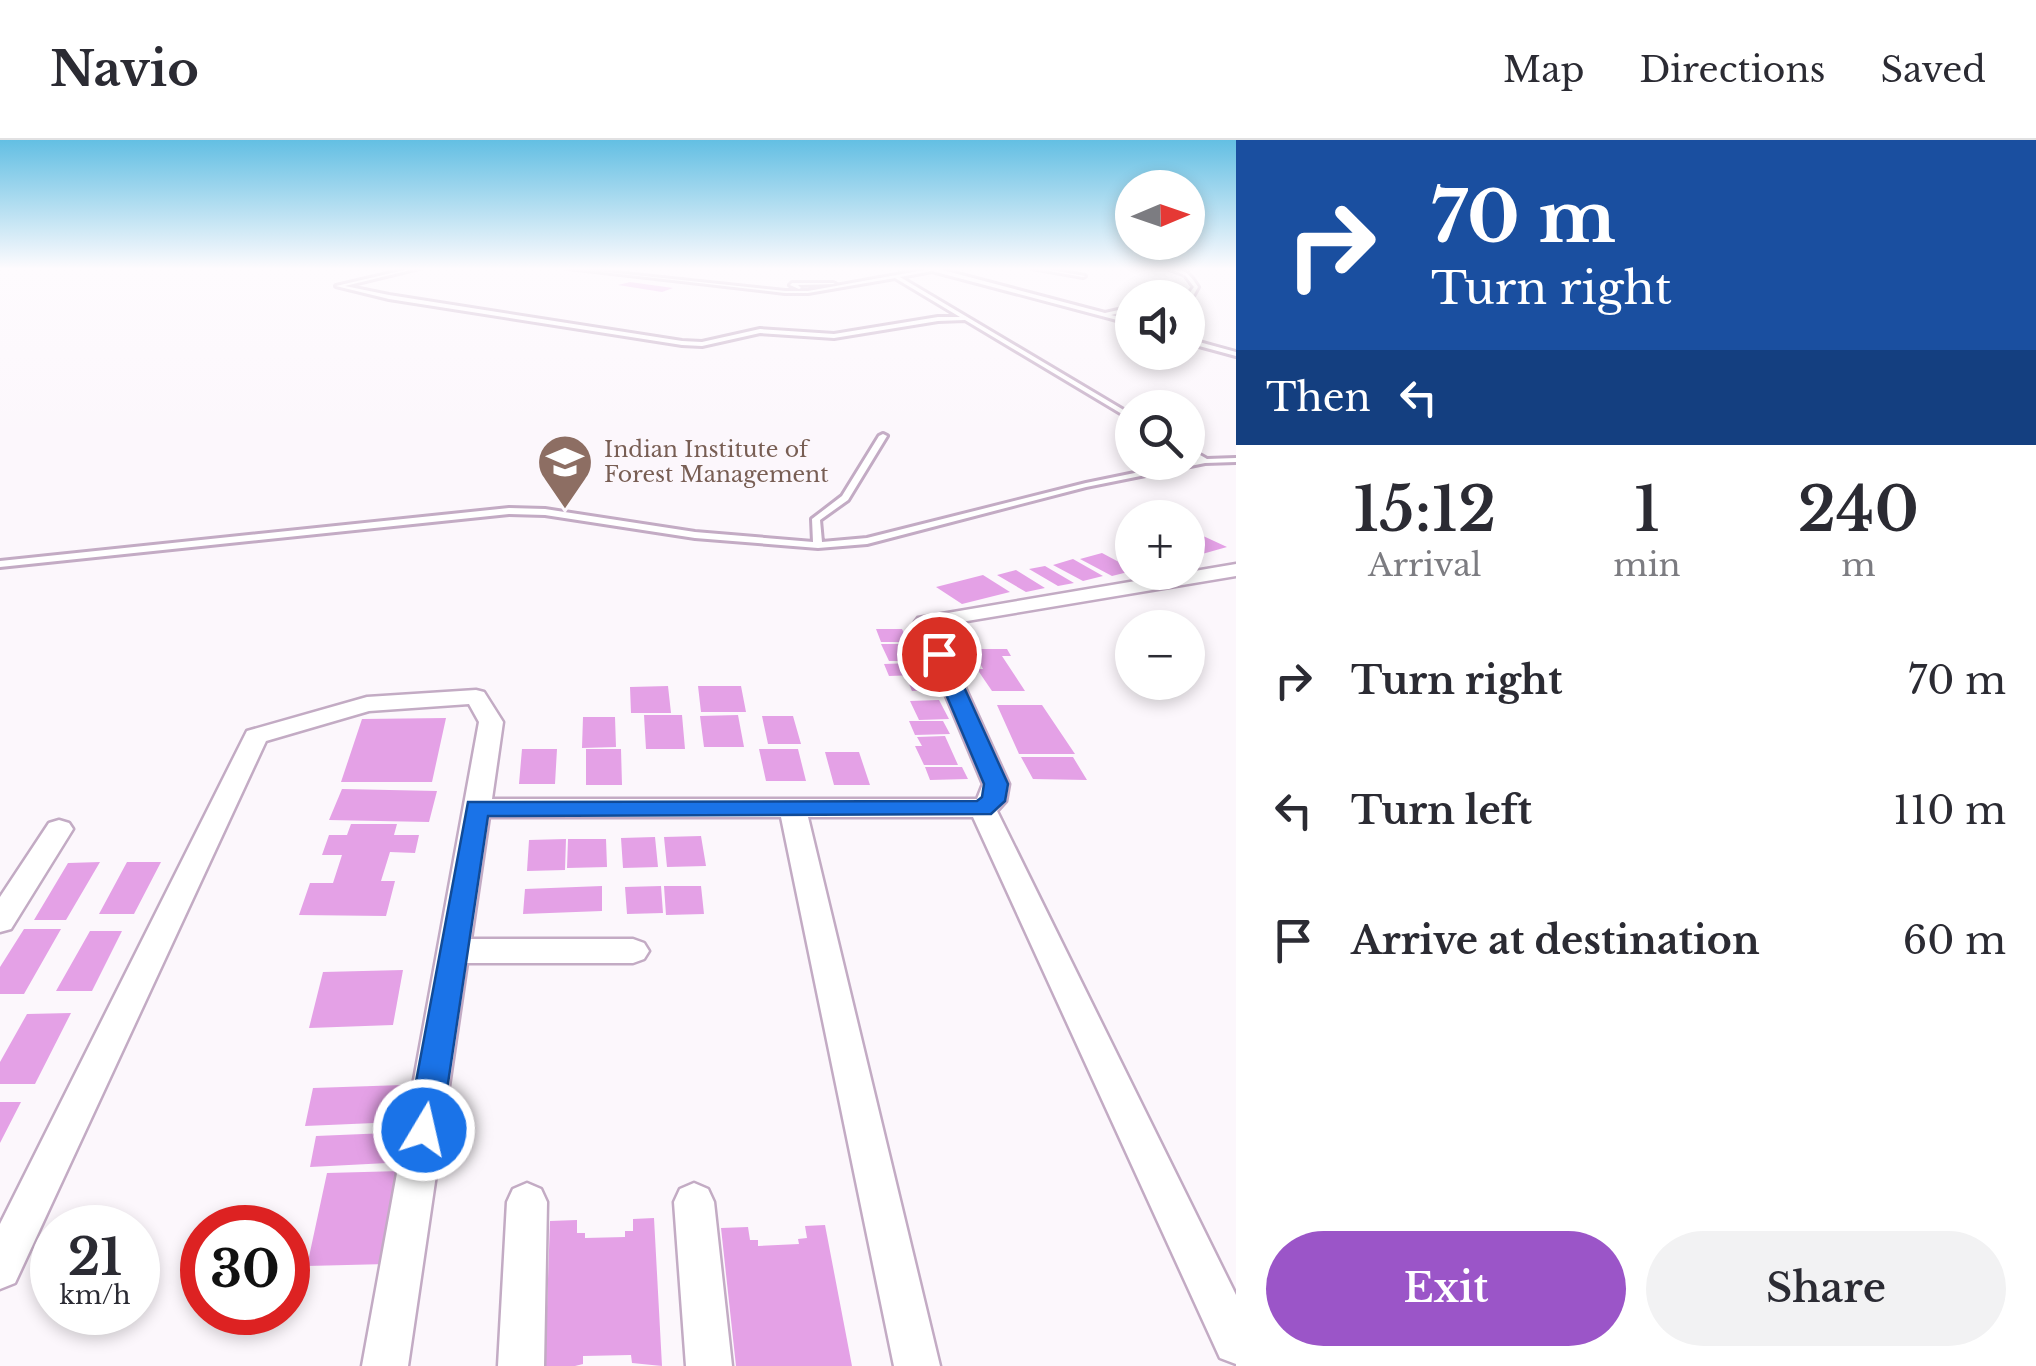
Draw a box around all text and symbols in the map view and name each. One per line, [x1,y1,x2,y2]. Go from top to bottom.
text: Navio [50,39,199,99]
text: Map [1503,48,1584,91]
text: Directions [1639,48,1825,91]
text: Saved [1880,48,1986,91]
north arrow [1115,170,1205,260]
map controls [1115,170,1205,700]
text: 70 m [1431,174,1616,261]
icon: right [1266,180,1396,310]
text: Turn right [1431,260,1672,316]
button: sound [1115,280,1205,370]
icon: left [1391,370,1446,425]
text: Then [1266,374,1371,421]
button: search [1115,390,1205,480]
school or university icon: Indian Institute of Forest Management [535,432,595,511]
place label: Indian Institute of Forest Management [604,436,829,488]
text: 15:12 [1353,473,1496,547]
text: 1 [1634,473,1660,547]
text: 240 [1798,473,1919,547]
button: + [1115,500,1205,590]
text: Arrival [1368,545,1481,585]
text: min [1613,545,1681,585]
text: m [1841,545,1875,585]
button: − [1115,610,1205,700]
pin [897,612,982,697]
icon: arrive [912,627,967,682]
icon: right [1266,653,1321,708]
text: Turn right [1351,657,1562,704]
text: 70 m [1908,657,2006,704]
icon: left [1266,783,1321,838]
text: Turn left [1351,787,1532,834]
text: 110 m [1893,787,2006,834]
icon: arrive [1266,913,1321,968]
text: Arrive at destination [1351,917,1760,964]
text: 60 m [1903,917,2006,964]
position arrow [372,1078,476,1182]
speed limit sign: 30 [180,1205,310,1335]
text: 21 [68,1226,122,1289]
button: Exit [1266,1231,1626,1346]
button: Share [1646,1231,2006,1346]
text: km/h [60,1280,130,1311]

